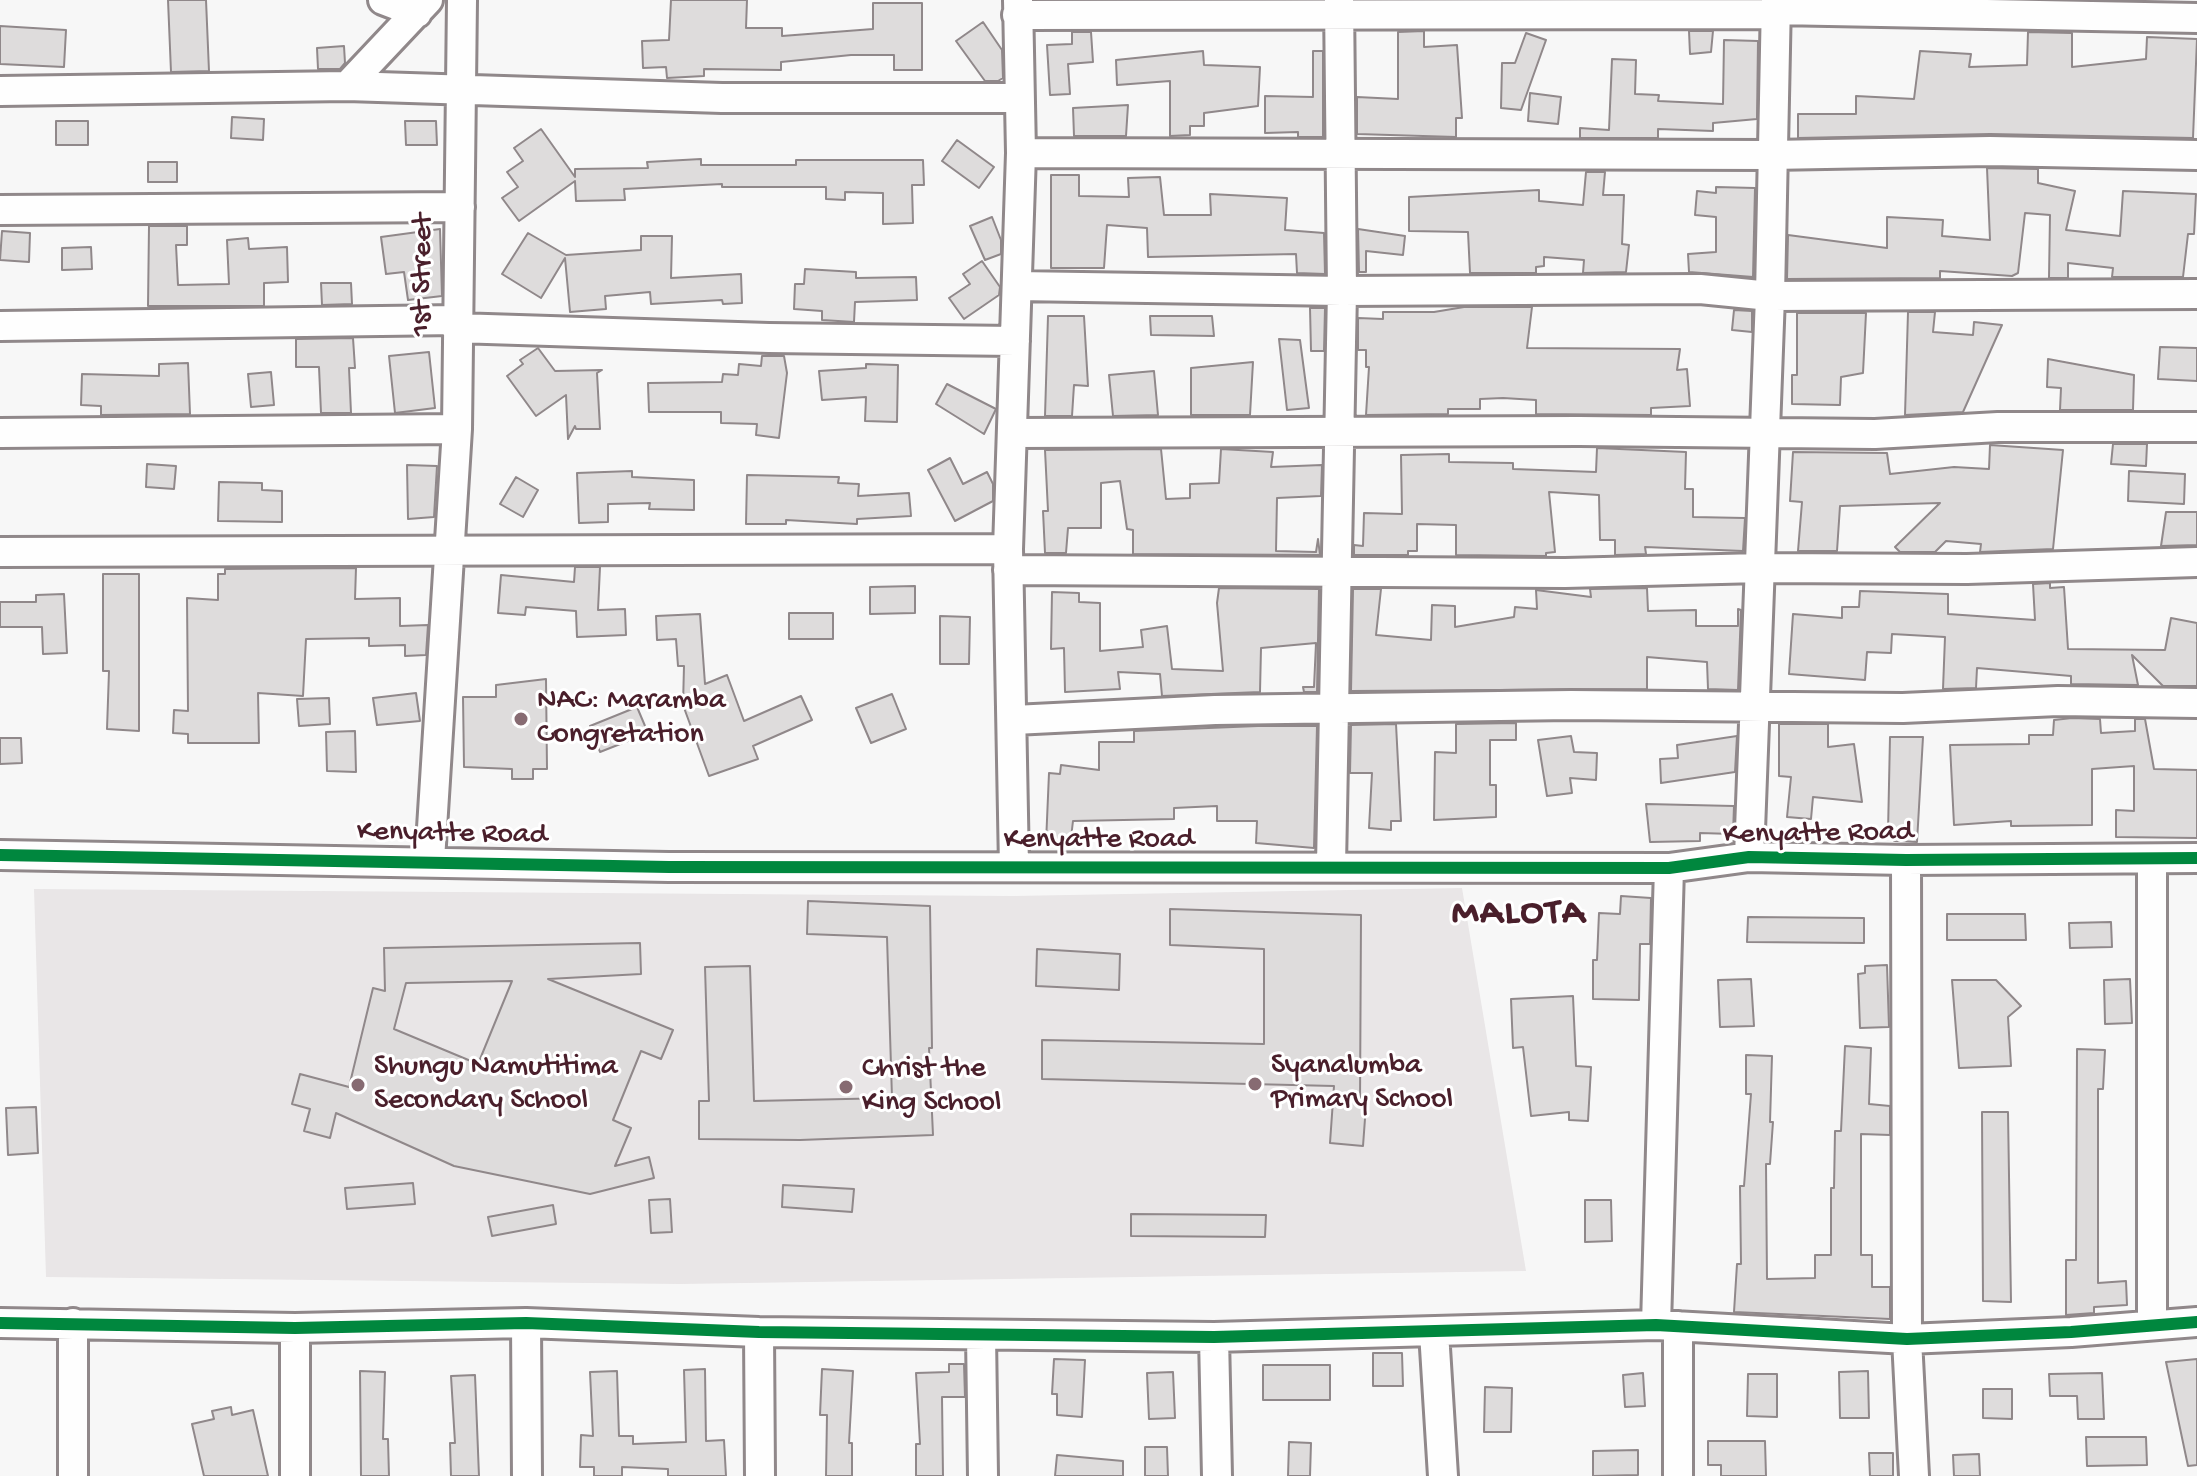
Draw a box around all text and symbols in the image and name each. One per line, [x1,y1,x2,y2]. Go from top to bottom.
street label: 1st Street [405,213,443,337]
place label: NAC: Maramba Congretation [537,684,726,754]
marker: NAC: Maramba Congretation [512,710,530,728]
street label: Kenyatte Road [357,815,547,855]
street label: Kenyatte Road [1723,815,1913,855]
street label: Kenyatte Road [1004,823,1194,859]
district label: MALOTA [1452,892,1586,938]
place label: Syanalumba Primary School [1271,1049,1453,1120]
place label: Shungu Namutitima Secondary School [374,1050,618,1120]
place label: Christ the King School [862,1052,1001,1122]
marker: Syanalumba Primary School [1246,1075,1264,1093]
marker: Shungu Namutitima Secondary School [349,1076,367,1094]
marker: Christ the King School [837,1078,855,1096]

